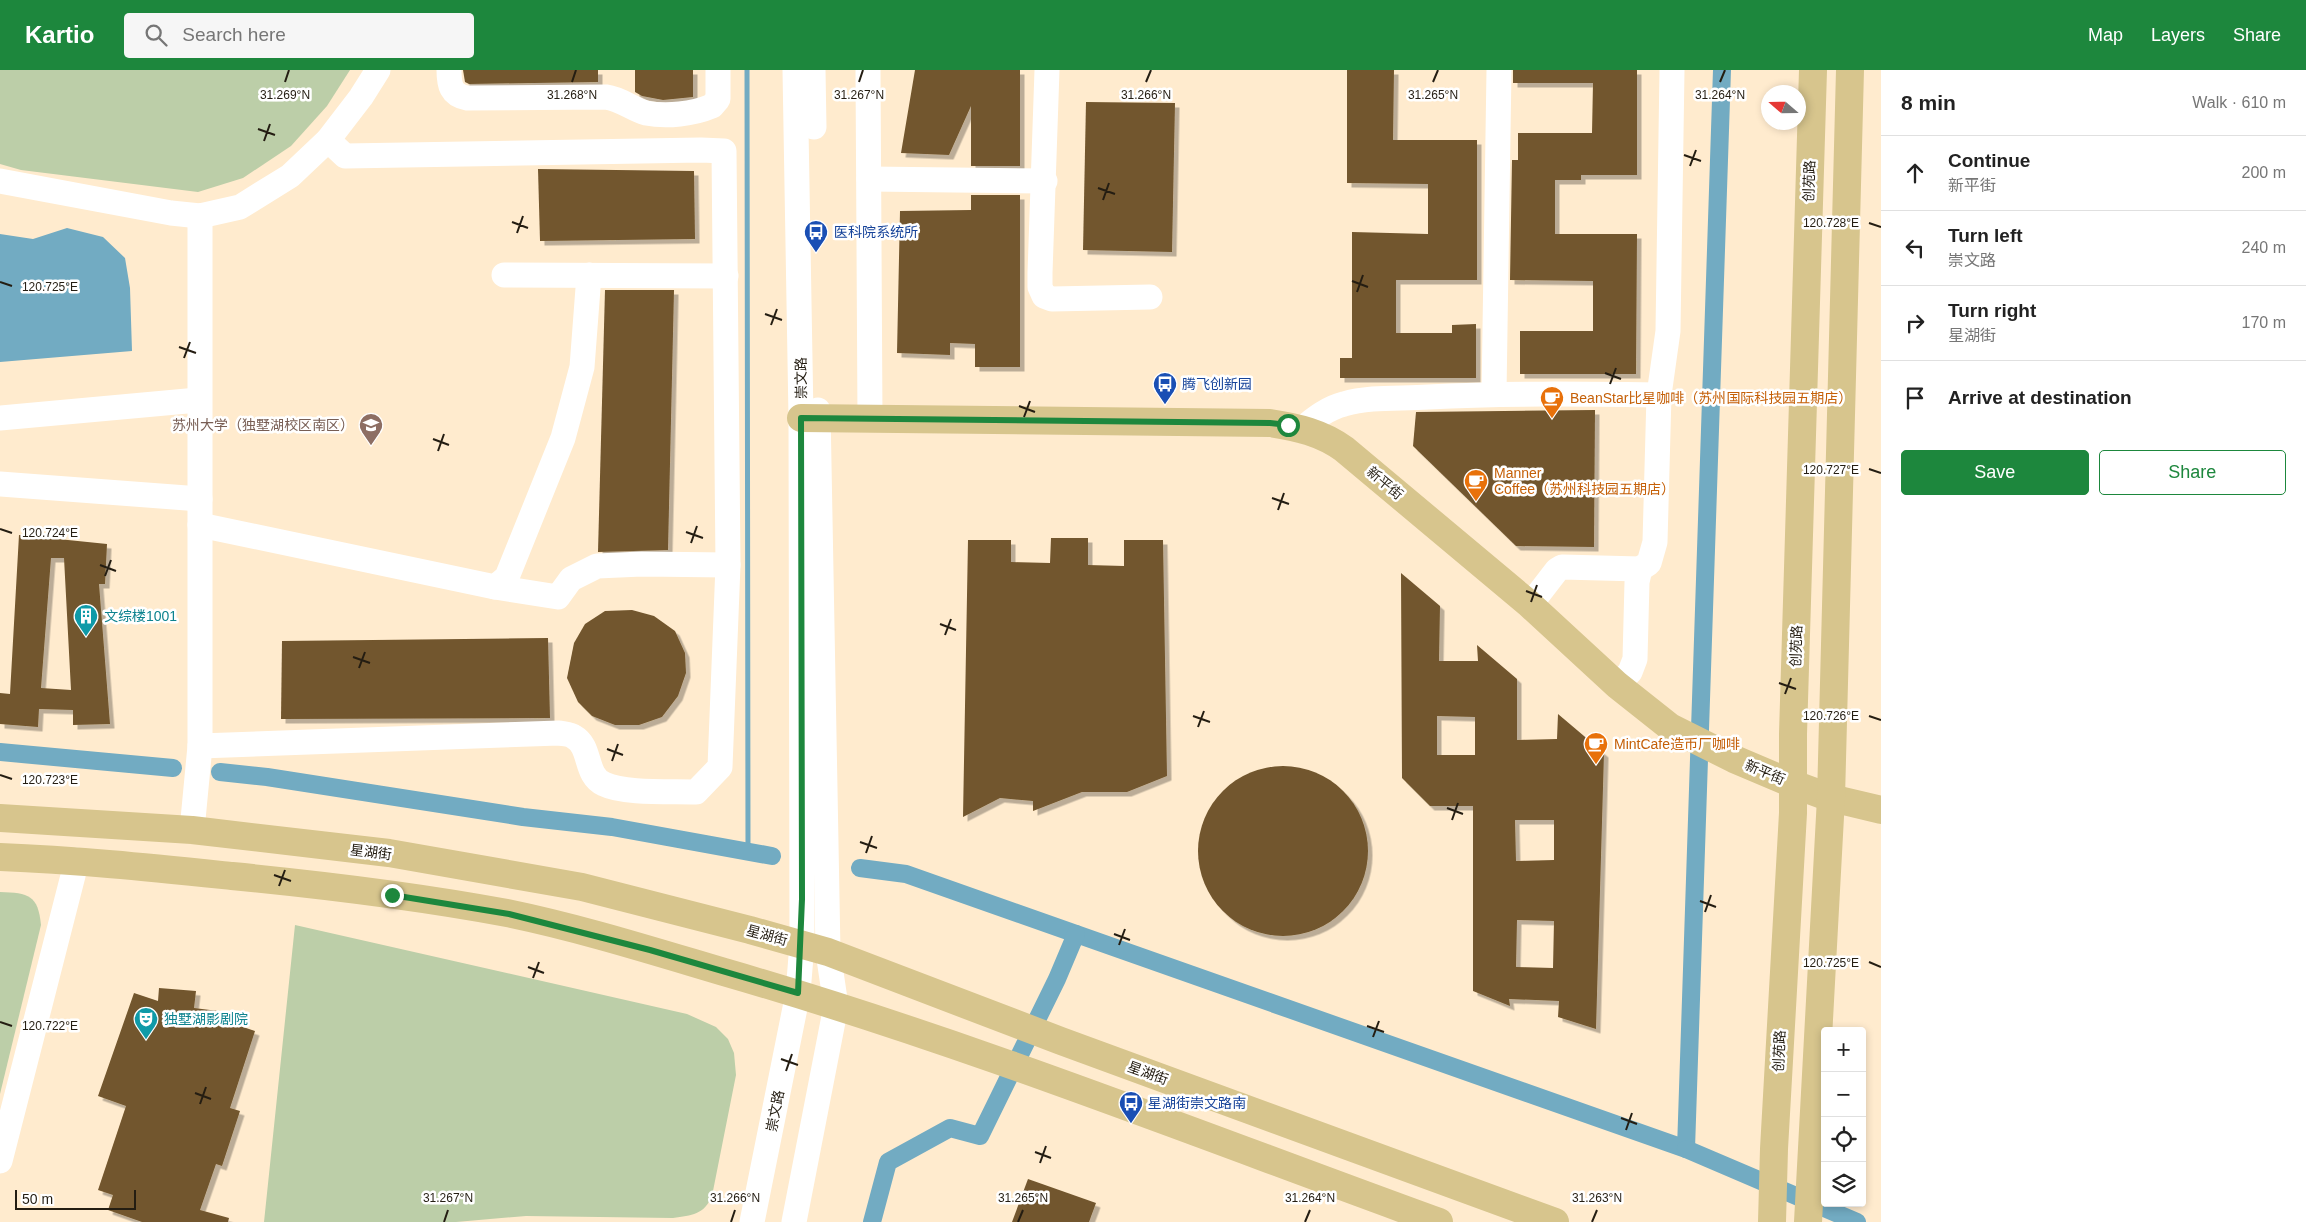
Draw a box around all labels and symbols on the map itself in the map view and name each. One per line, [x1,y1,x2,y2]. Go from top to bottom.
north arrow [1761,85,1806,130]
text: 31.269°N [260,88,310,102]
text: 31.268°N [547,88,597,102]
text: 31.267°N [834,88,884,102]
text: 31.266°N [1121,88,1171,102]
text: 31.265°N [1408,88,1458,102]
text: 31.264°N [1695,88,1745,102]
street label: 创苑路 [1800,160,1818,202]
text: 120.728°E [1803,216,1859,230]
bus stop icon: 医科院系统所 [803,219,829,253]
place label: 医科院系统所 [834,224,918,240]
text: 120.725°E [22,280,78,294]
street label: 崇文路 [793,357,809,399]
bus stop icon: 腾飞创新园 [1152,371,1178,405]
place label: 腾飞创新园 [1182,376,1252,392]
cafe icon: BeanStar比星咖啡（苏州国际科技园五期店） [1539,385,1565,419]
place label: BeanStar比星咖啡（苏州国际科技园五期店） [1570,390,1852,406]
school or university icon: 苏州大学（独墅湖校区南区） [358,412,384,446]
route start [1277,414,1300,437]
place label: 苏州大学（独墅湖校区南区） [172,417,354,433]
street label: 新平街 [1364,463,1406,503]
text: 120.727°E [1803,463,1859,477]
place label: Manner Coffee（苏州科技园五期店） [1494,465,1675,497]
cafe icon: Manner Coffee（苏州科技园五期店） [1463,468,1489,502]
text: 120.724°E [22,526,78,540]
building icon: 文综楼1001 [73,603,99,637]
place label: 文综楼1001 [104,608,177,624]
street label: 创苑路 [1787,625,1805,667]
text: 120.726°E [1803,709,1859,723]
cafe icon: MintCafe造币厂咖啡 [1583,731,1609,765]
place label: MintCafe造币厂咖啡 [1614,736,1740,752]
street label: 新平街 [1743,756,1787,788]
text: 120.723°E [22,773,78,787]
street label: 星湖街 [349,842,393,862]
route end [381,884,404,907]
street label: 星湖街 [745,922,789,948]
text: 120.725°E [1803,956,1859,970]
theatre icon: 独墅湖影剧院 [133,1006,159,1040]
place label: 独墅湖影剧院 [164,1011,248,1027]
text: 120.722°E [22,1019,78,1033]
street label: 创苑路 [1770,1030,1788,1072]
street label: 星湖街 [1126,1058,1170,1088]
street label: 崇文路 [763,1089,787,1133]
bus stop icon: 星湖街崇文路南 [1118,1090,1144,1124]
place label: 星湖街崇文路南 [1148,1095,1246,1111]
scale bar [15,1187,136,1210]
text: 31.267°N [423,1191,473,1205]
text: 31.266°N [710,1191,760,1205]
text: 31.265°N [998,1191,1048,1205]
text: 31.264°N [1285,1191,1335,1205]
text: 31.263°N [1572,1191,1622,1205]

